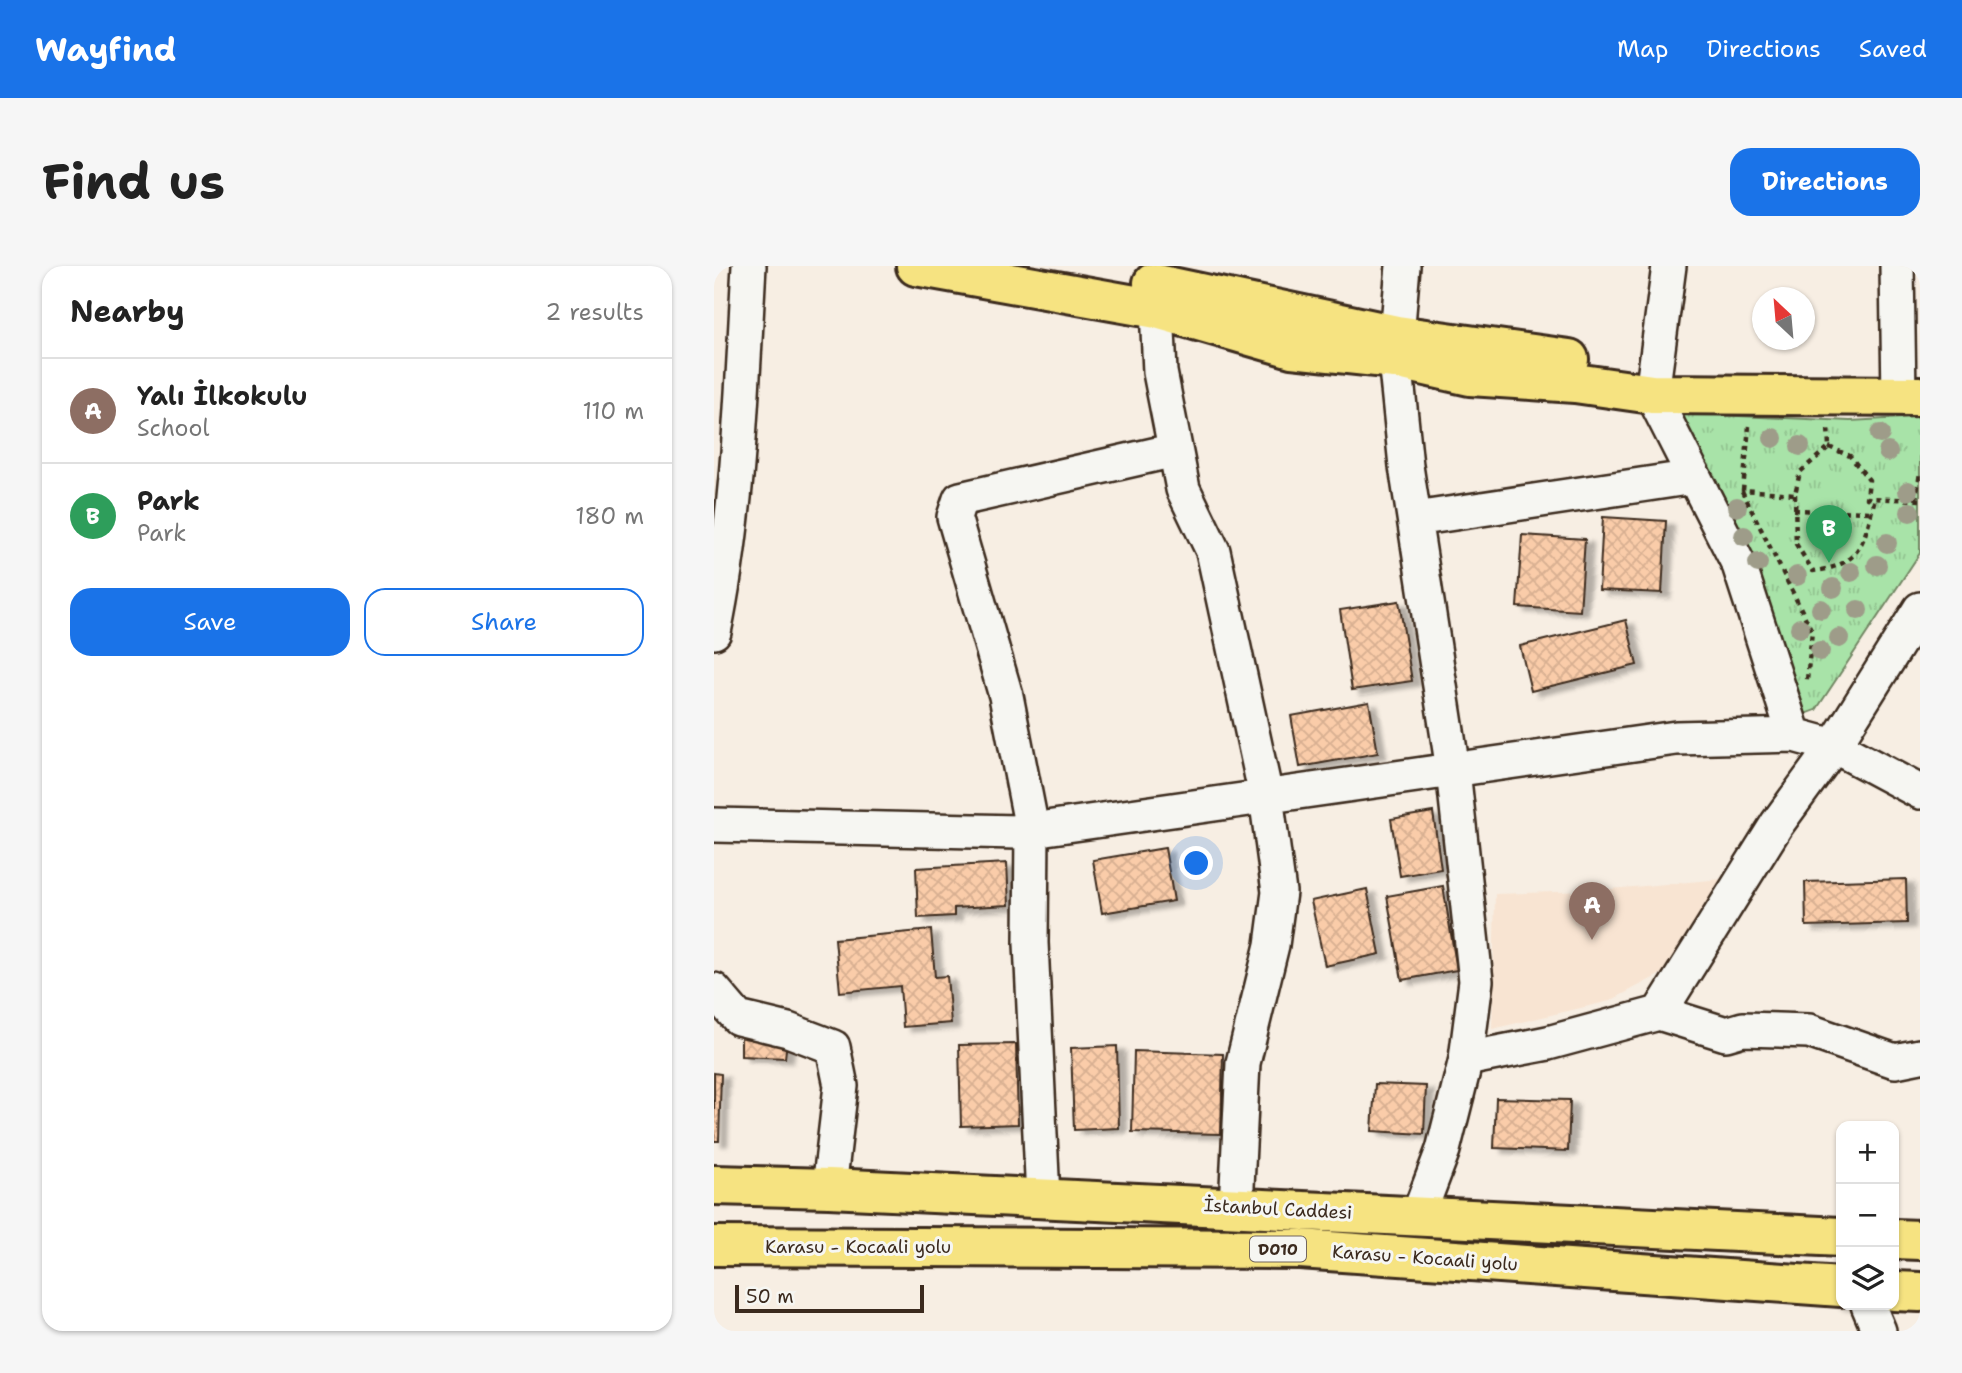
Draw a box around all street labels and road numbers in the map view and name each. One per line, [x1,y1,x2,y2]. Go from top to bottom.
street label: İstanbul Caddesi [1203,1193,1353,1225]
street label: Karasu - Kocaali yolu [765,1235,951,1259]
road number: D010 [1250,1236,1306,1261]
street label: Karasu - Kocaali yolu [1331,1240,1519,1276]

